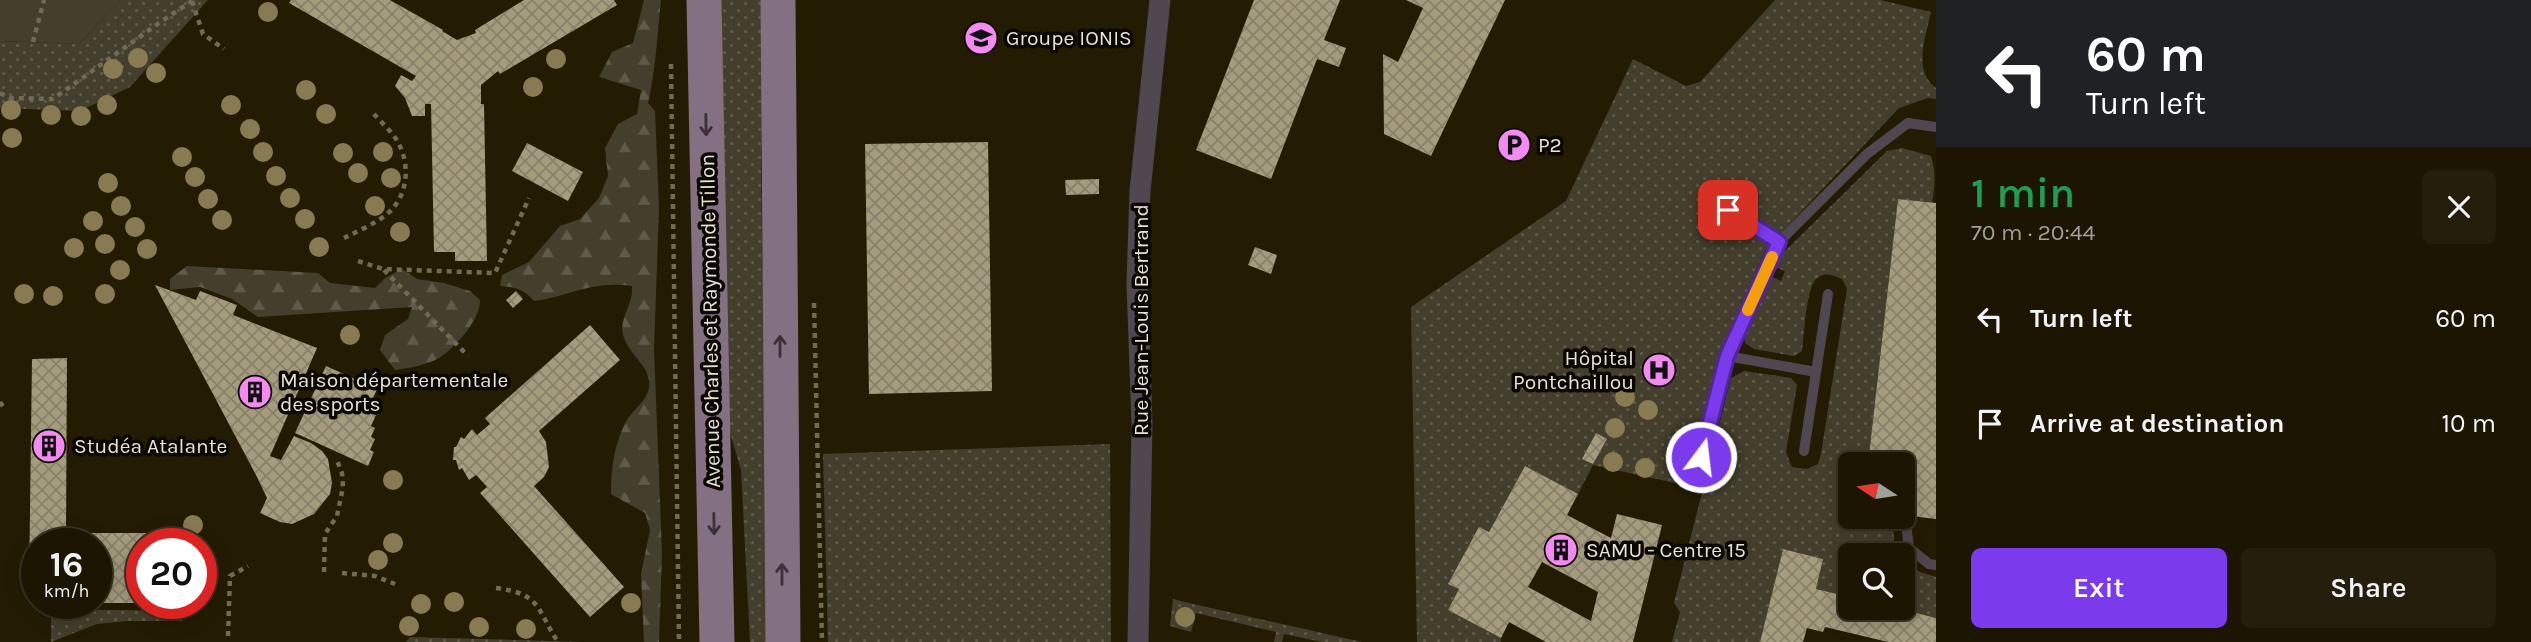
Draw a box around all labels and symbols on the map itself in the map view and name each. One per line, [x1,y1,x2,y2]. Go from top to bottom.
school or university icon: Groupe IONIS [962,19,1000,57]
place label: Groupe IONIS [1006,26,1132,50]
one-way arrow [699,113,713,136]
parking icon: P2 [1495,126,1533,164]
place label: P2 [1538,133,1562,157]
street label: Avenue Charles et Raymonde Tillon [695,154,725,488]
pin [1698,180,1758,240]
street label: Rue Jean-Louis Bertrand [1129,204,1153,436]
one-way arrow [773,335,787,358]
place label: Hôpital Pontchaillou [1513,346,1634,394]
hospital icon: Hôpital Pontchaillou [1640,351,1678,389]
place label: Maison départementale des sports [280,368,508,416]
building icon: Maison départementale des sports [236,373,274,411]
position arrow [1664,420,1738,494]
building icon: Studéa Atalante [30,427,68,465]
place label: Studéa Atalante [74,434,227,458]
north arrow [1838,452,1914,528]
one-way arrow [707,512,721,535]
speed limit sign: 20 [126,528,217,619]
building icon: SAMU - Centre 15 [1542,531,1580,569]
place label: SAMU - Centre 15 [1586,538,1746,562]
one-way arrow [775,563,789,586]

